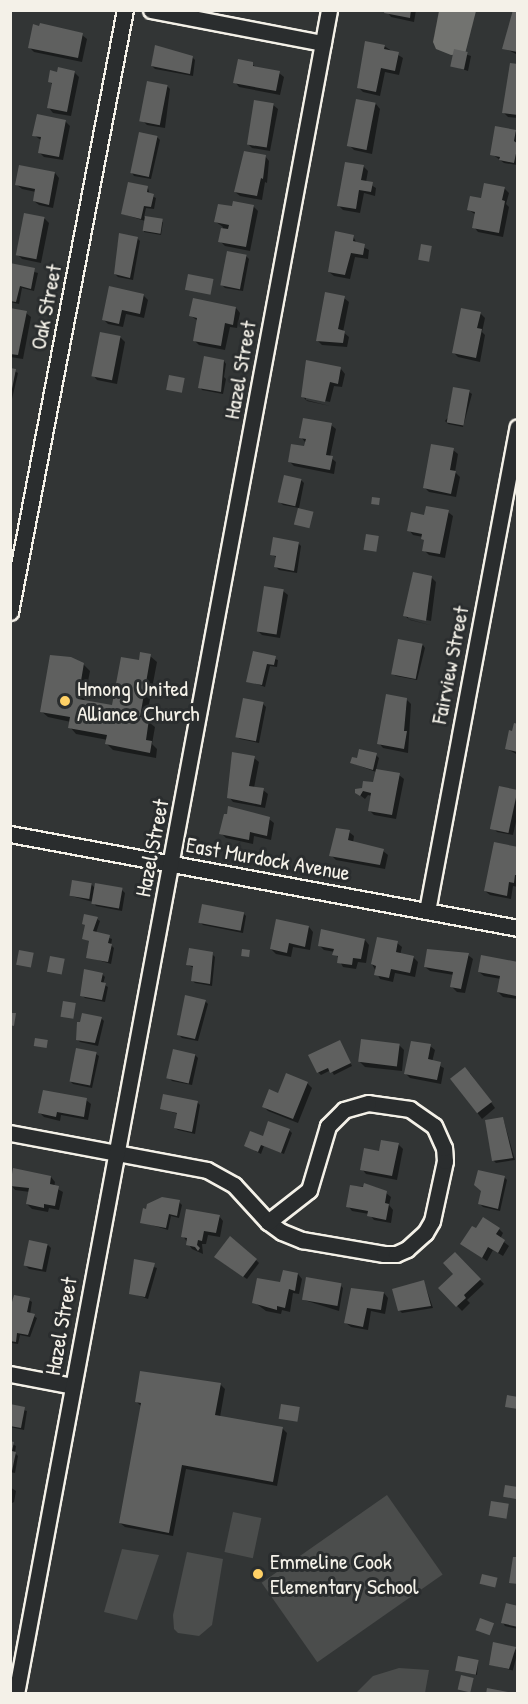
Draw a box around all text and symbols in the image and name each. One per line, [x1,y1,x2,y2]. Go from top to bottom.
street label: Oak Street [25,262,67,352]
street label: Hazel Street [218,319,262,421]
street label: Fairview Street [426,604,474,726]
place label: Hmong United Alliance Church [77,675,199,726]
marker: Hmong United Alliance Church [58,694,72,708]
street label: Hazel Street [130,797,174,899]
street label: East Murdock Avenue [184,832,352,886]
street label: Hazel Street [39,1275,83,1377]
place label: Emmeline Cook Elementary School [270,1548,418,1600]
marker: Emmeline Cook Elementary School [251,1567,265,1581]

